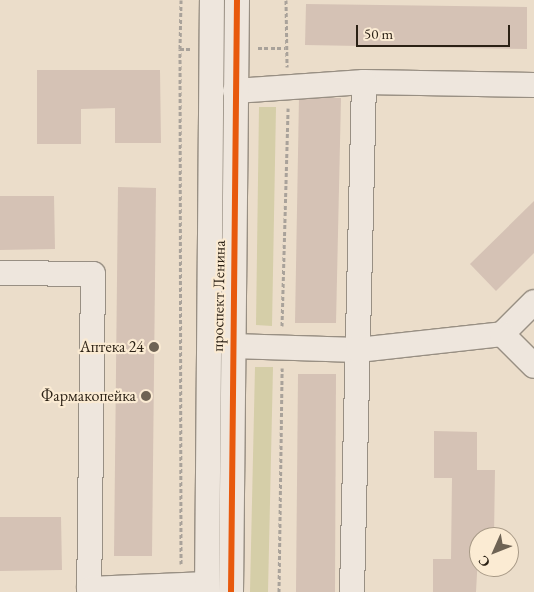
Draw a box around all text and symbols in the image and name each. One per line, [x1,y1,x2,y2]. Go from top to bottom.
scale bar [359,15,513,47]
text: 50 m [364,24,393,43]
street label: проспект Ленина [208,240,230,352]
place label: Аптека 24 [80,337,144,357]
marker: Аптека 24 [148,341,160,353]
place label: Фармакопейка [41,386,136,406]
marker: Фармакопейка [140,390,152,402]
north arrow [469,527,519,577]
text: С [474,552,494,572]

